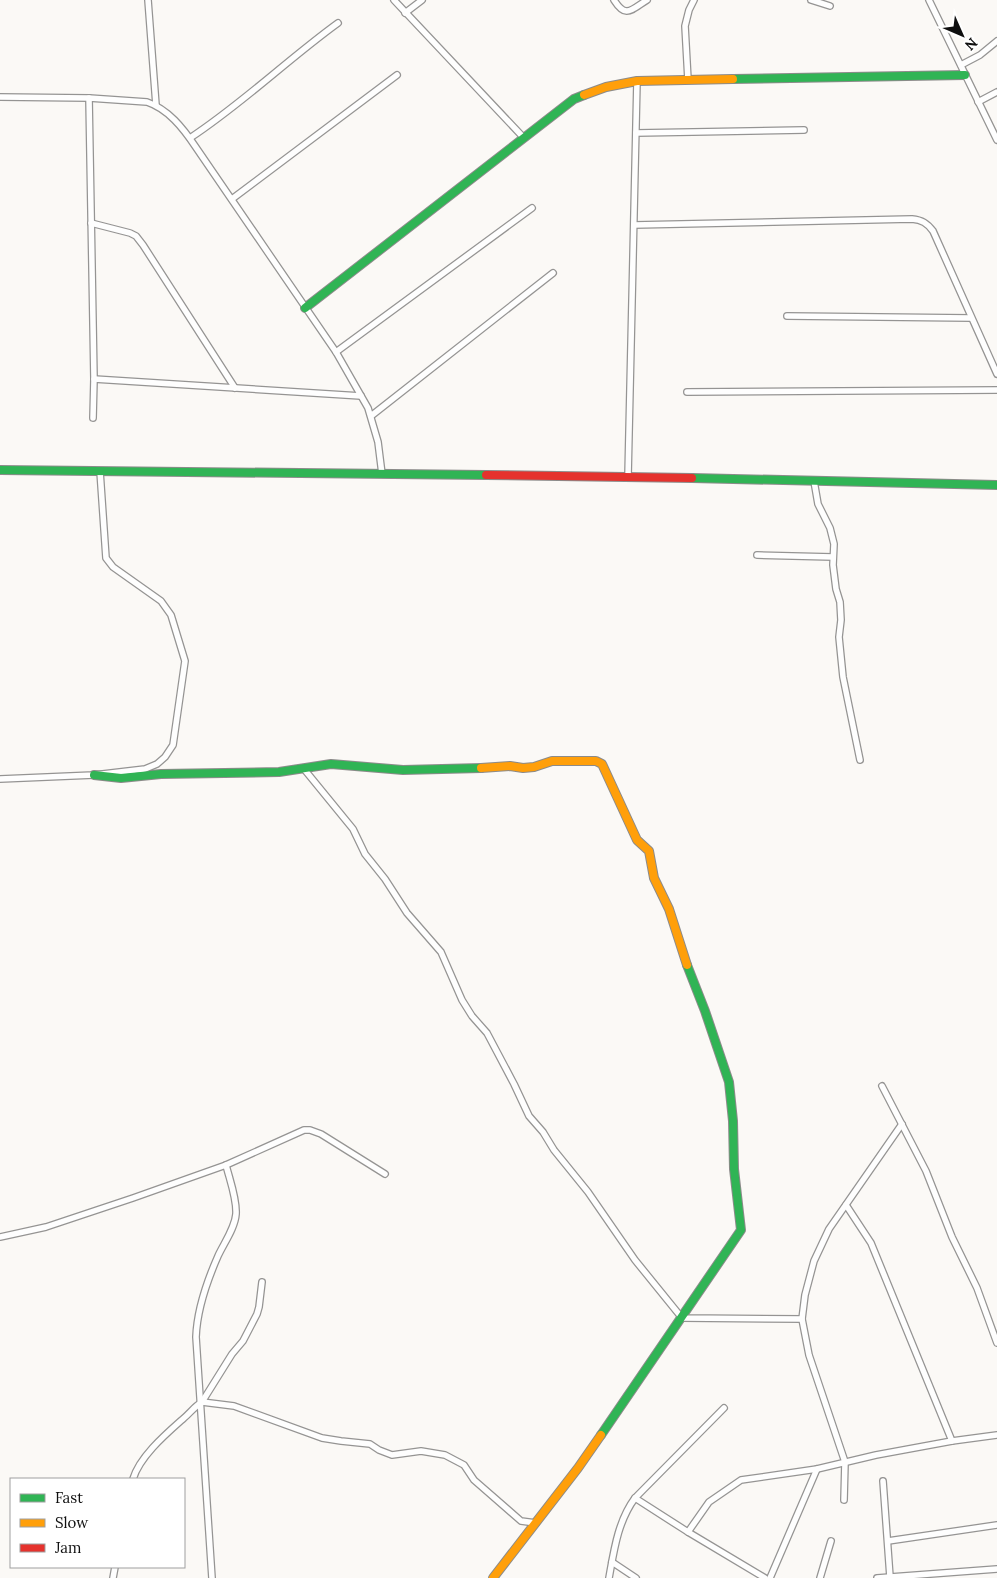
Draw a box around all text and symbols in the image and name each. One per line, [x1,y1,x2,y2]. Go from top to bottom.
north arrow [937,10,987,60]
text: N [961,34,981,55]
legend [10,1478,185,1568]
text: Fast [55,1488,83,1507]
text: Slow [55,1513,88,1532]
text: Jam [54,1538,82,1557]

